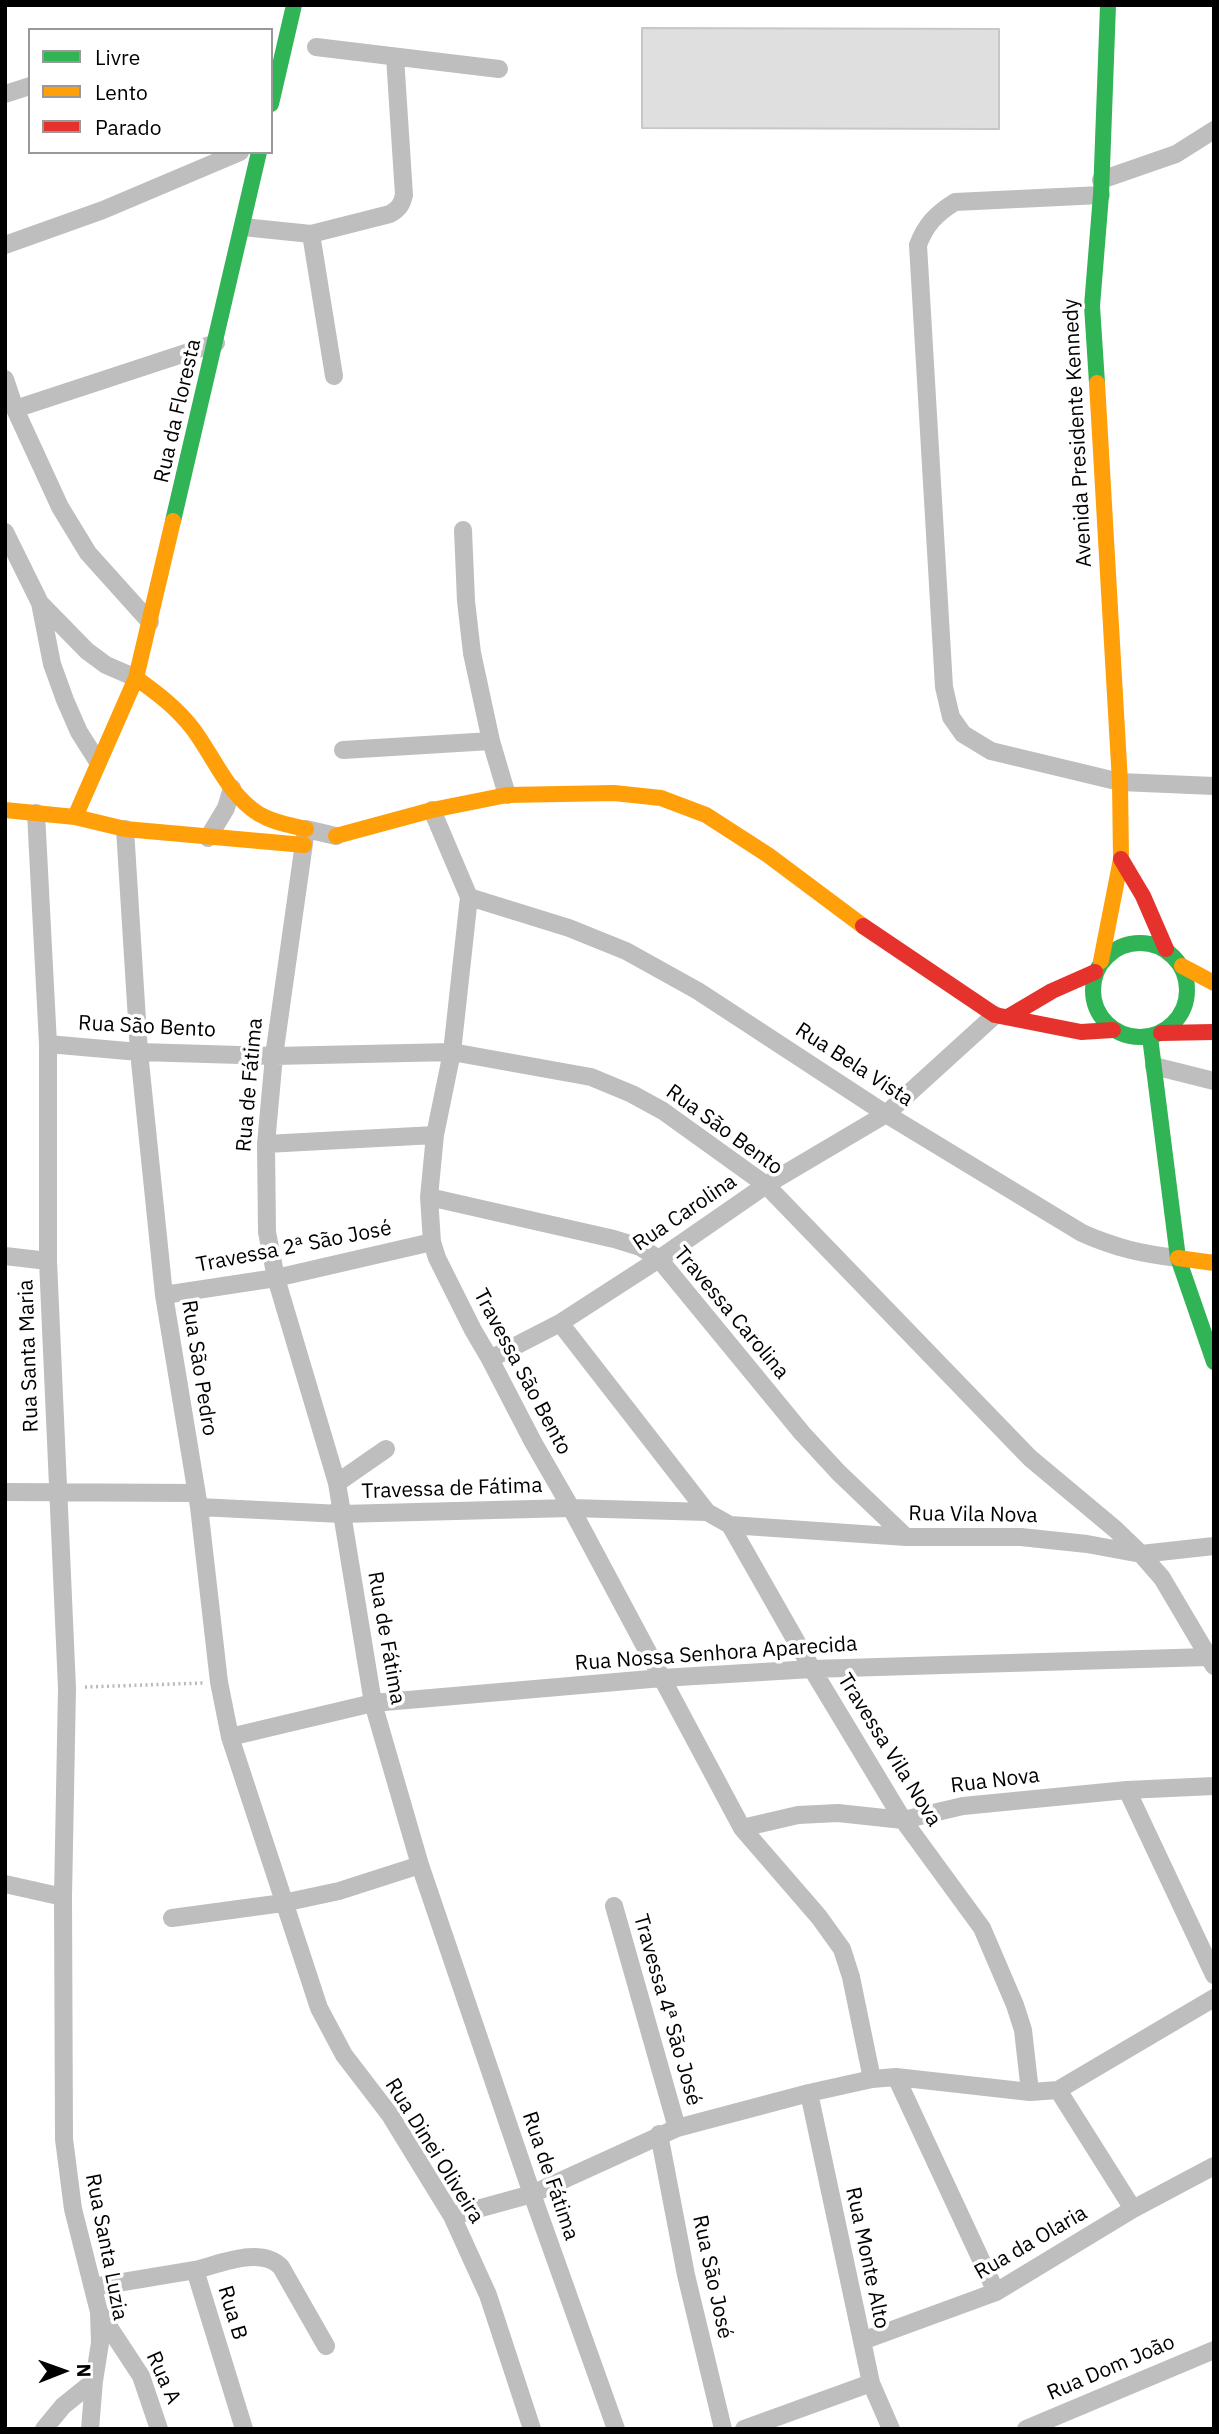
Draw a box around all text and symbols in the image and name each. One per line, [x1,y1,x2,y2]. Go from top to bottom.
legend [28,28,273,154]
text: Livre [95,43,140,71]
text: Lento [95,78,148,106]
text: Parado [95,113,162,141]
street label: Avenida Presidente Kennedy [1058,298,1098,568]
street label: Rua da Floresta [149,337,207,485]
street label: Rua São Bento [77,1011,217,1043]
street label: Rua de Fátima [232,1017,268,1153]
street label: Rua Bela Vista [790,1018,918,1112]
street label: Rua São Bento [661,1079,787,1181]
street label: Rua Carolina [629,1169,741,1257]
street label: Travessa 2ª São José [194,1216,394,1278]
street label: Travessa Carolina [668,1241,794,1385]
street label: Rua Santa Maria [14,1279,44,1433]
street label: Travessa São Bento [468,1285,576,1459]
street label: Rua São Pedro [176,1298,222,1438]
street label: Travessa de Fátima [361,1473,543,1505]
street label: Rua Vila Nova [908,1501,1038,1529]
street label: Rua de Fátima [362,1570,410,1706]
street label: Rua Nossa Senhora Aparecida [574,1632,858,1676]
street label: Travessa Vila Nova [832,1669,946,1831]
street label: Rua Nova [949,1763,1041,1799]
street label: Travessa 4ª São José [628,1911,706,2109]
street label: Rua Dinei Oliveira [379,2074,489,2228]
street label: Rua de Fátima [516,2108,584,2244]
street label: Rua Santa Luzia [79,2172,133,2322]
street label: Rua Monte Alto [840,2185,894,2331]
street label: Rua da Olaria [970,2201,1092,2285]
street label: Rua São José [687,2213,737,2341]
street label: Rua B [212,2283,252,2343]
street label: Rua Dom João [1043,2330,1179,2406]
north arrow [28,2336,98,2406]
street label: Rua A [140,2348,186,2408]
text: N [72,2364,96,2378]

